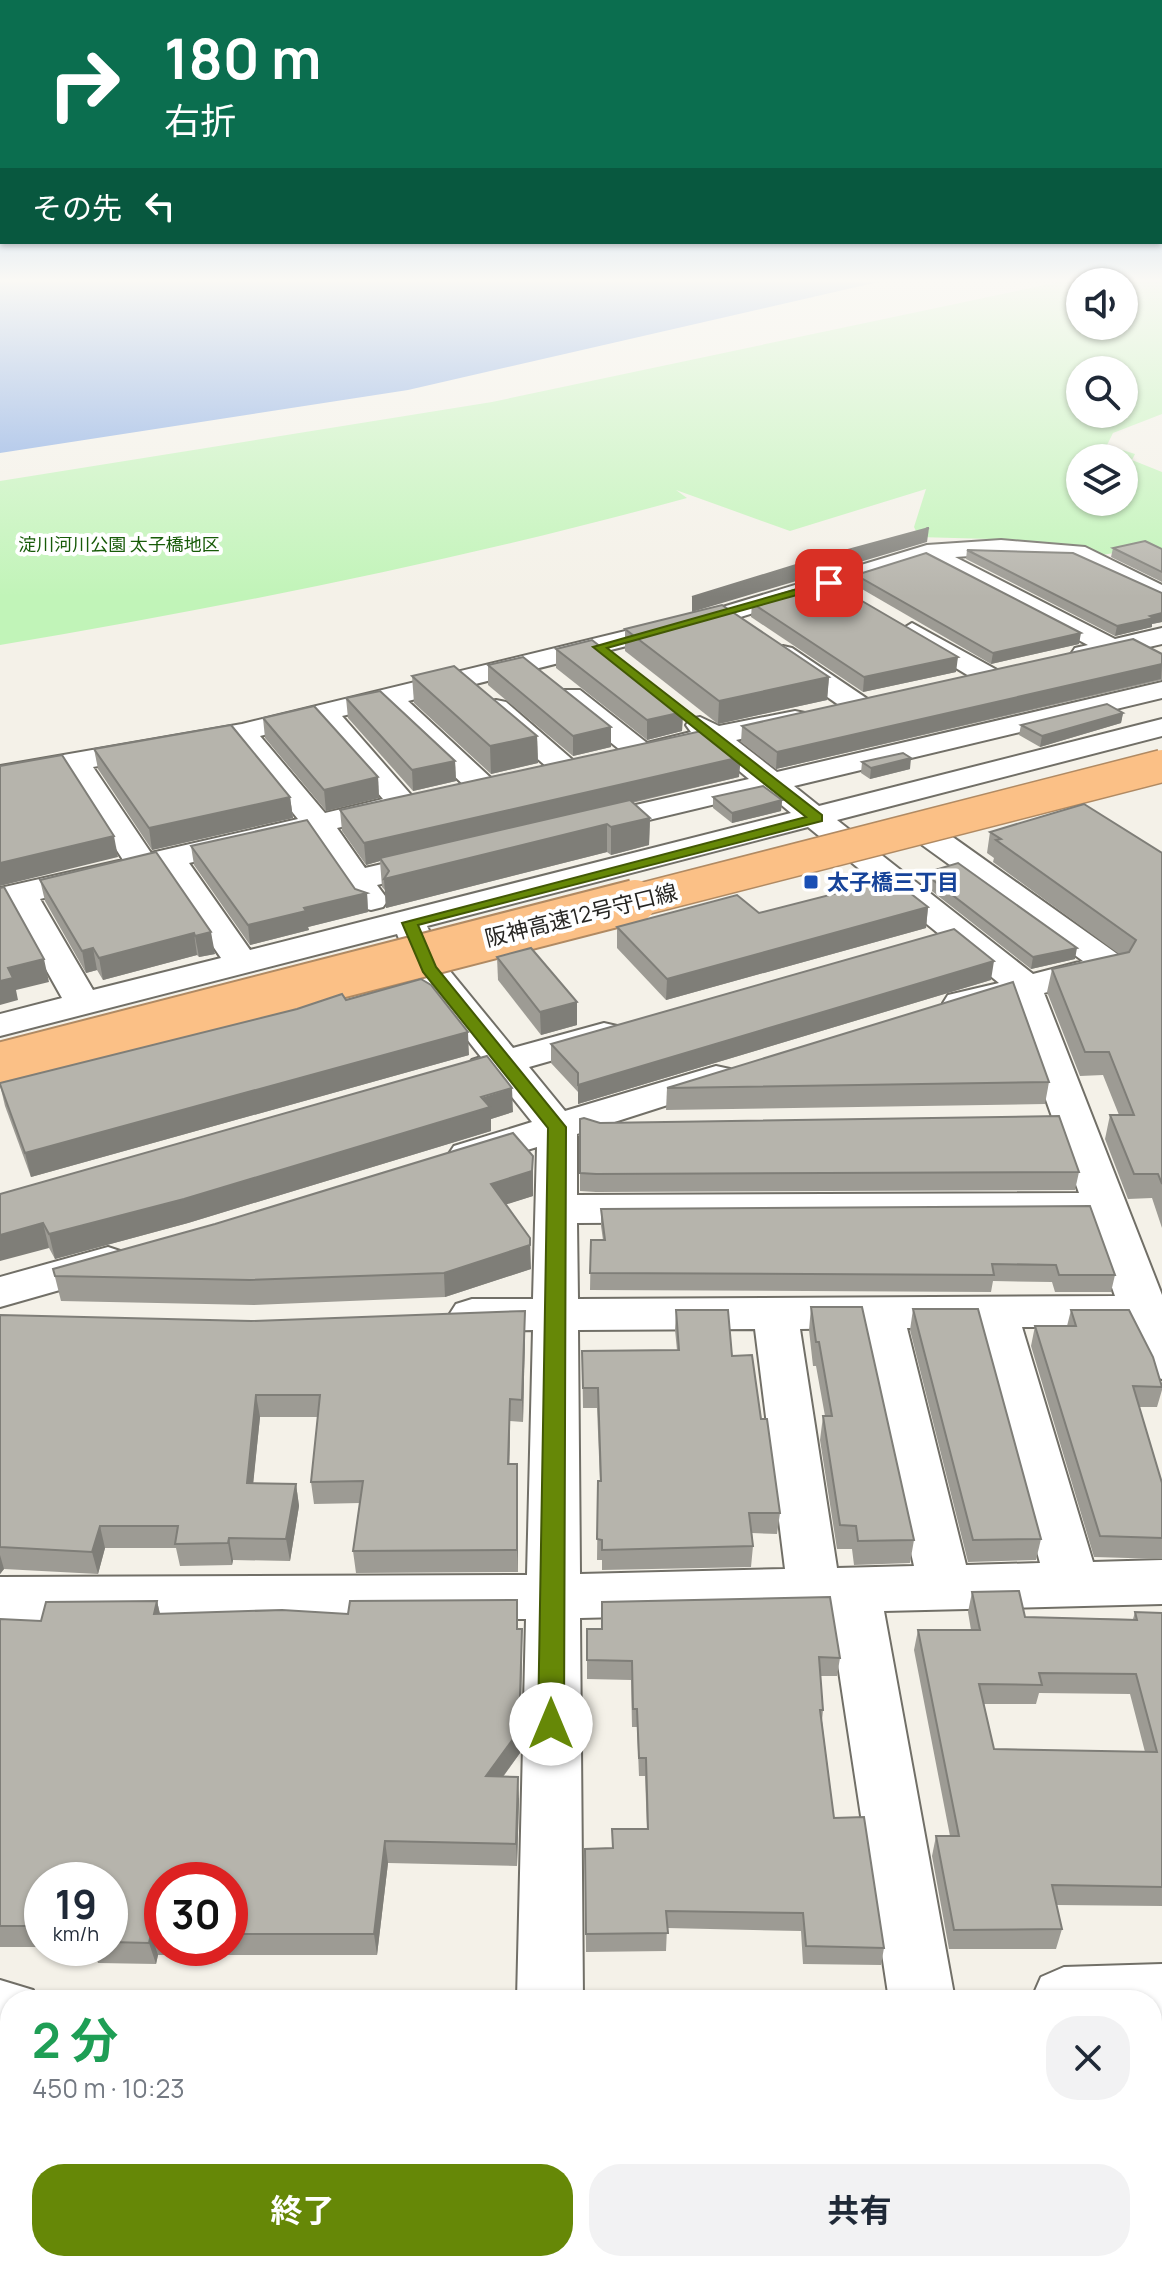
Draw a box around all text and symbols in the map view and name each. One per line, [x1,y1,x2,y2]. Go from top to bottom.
text: 180 m [164,19,321,96]
icon: right [32,32,136,136]
text: 右折 [164,96,236,145]
icon: left [138,184,182,228]
text: その先 [32,187,122,228]
map controls [1066,268,1138,516]
button: sound [1066,268,1138,340]
button: search [1066,356,1138,428]
button: layers [1066,444,1138,516]
park label: 淀川河川公園 太子橋地区 [18,532,220,556]
pin [795,549,863,617]
icon: arrive [807,561,851,605]
place label: 太子橋三丁目 [827,867,959,897]
marker: 太子橋三丁目 [802,873,820,891]
street label: 阪神高速12号守口線 [482,877,680,953]
position arrow [509,1682,593,1766]
speed limit sign: 30 [144,1862,248,1966]
text: 19 [55,1876,97,1931]
text: km/h [53,1920,99,1947]
text: 2 分 [32,2007,118,2072]
button: close [1046,2016,1130,2100]
text: 450 m · 10:23 [32,2070,185,2106]
button: 終了 [32,2164,573,2256]
button: 共有 [589,2164,1130,2256]

